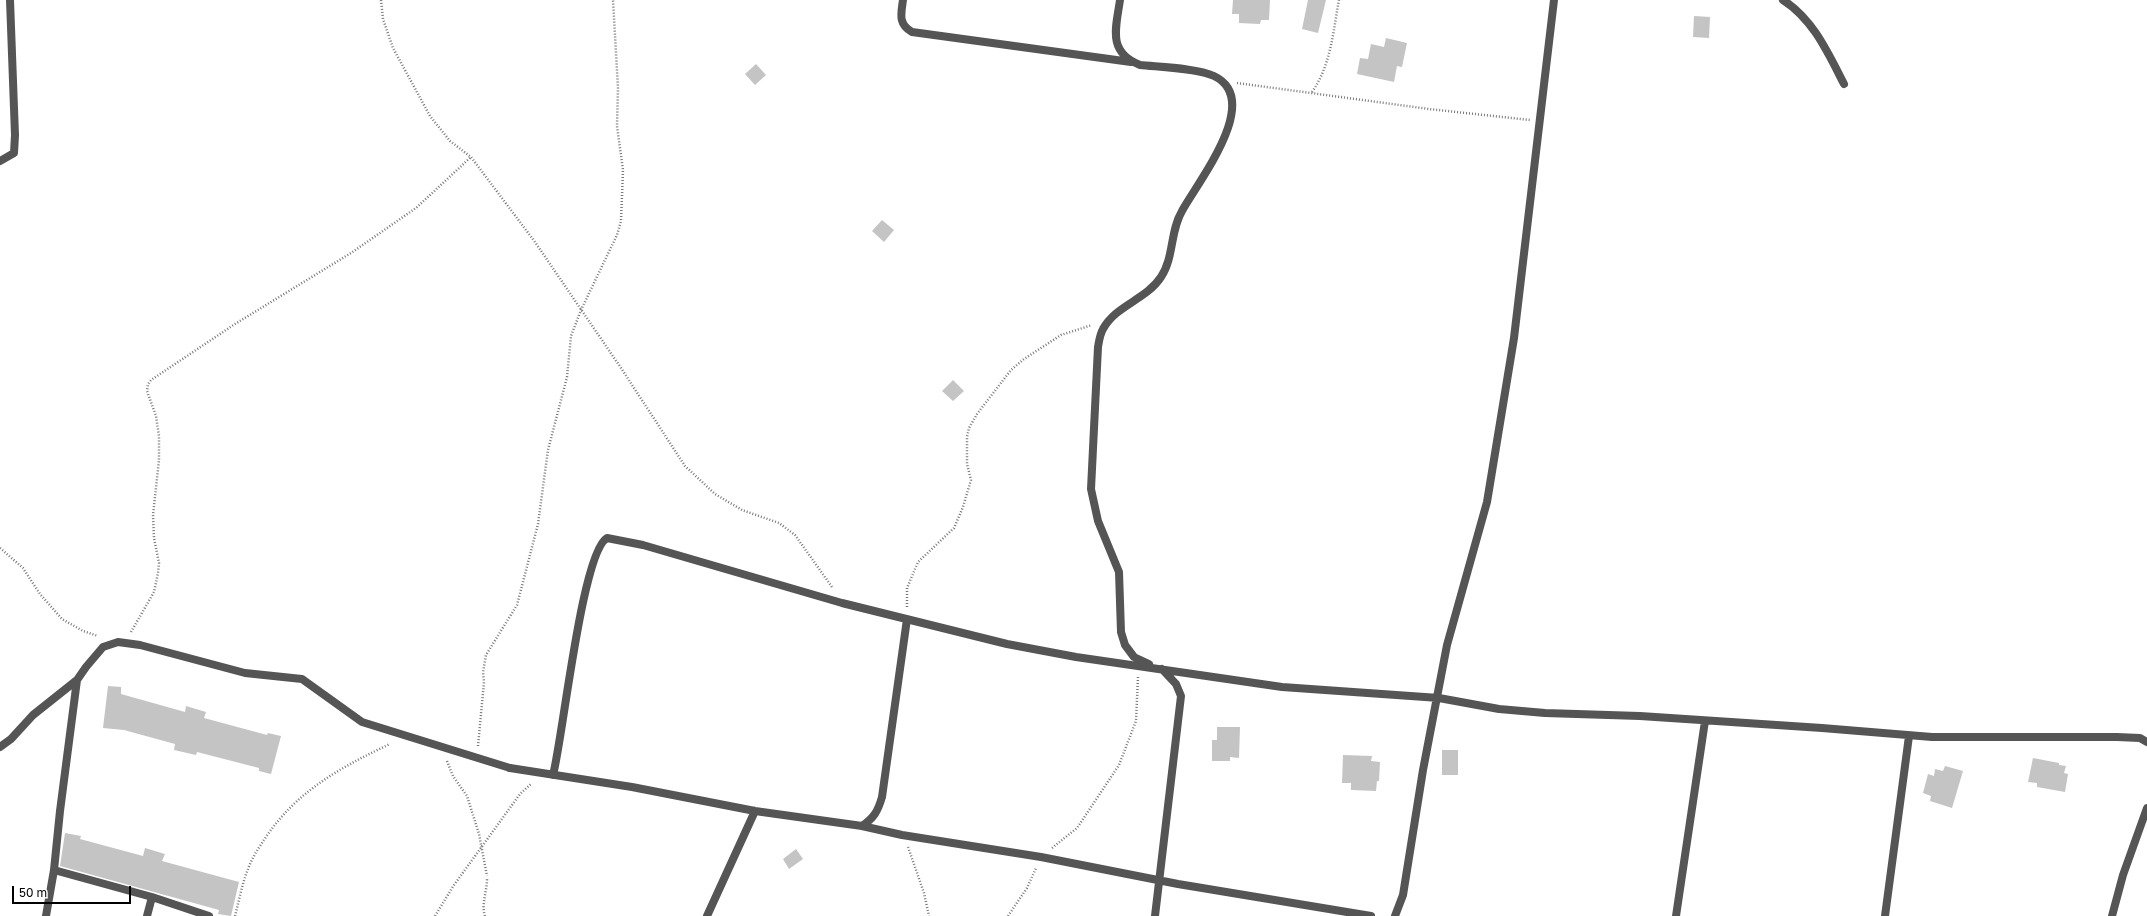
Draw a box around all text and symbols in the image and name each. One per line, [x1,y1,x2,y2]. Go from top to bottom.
scale bar [14,878,133,904]
text: 50 m [19,885,47,900]

